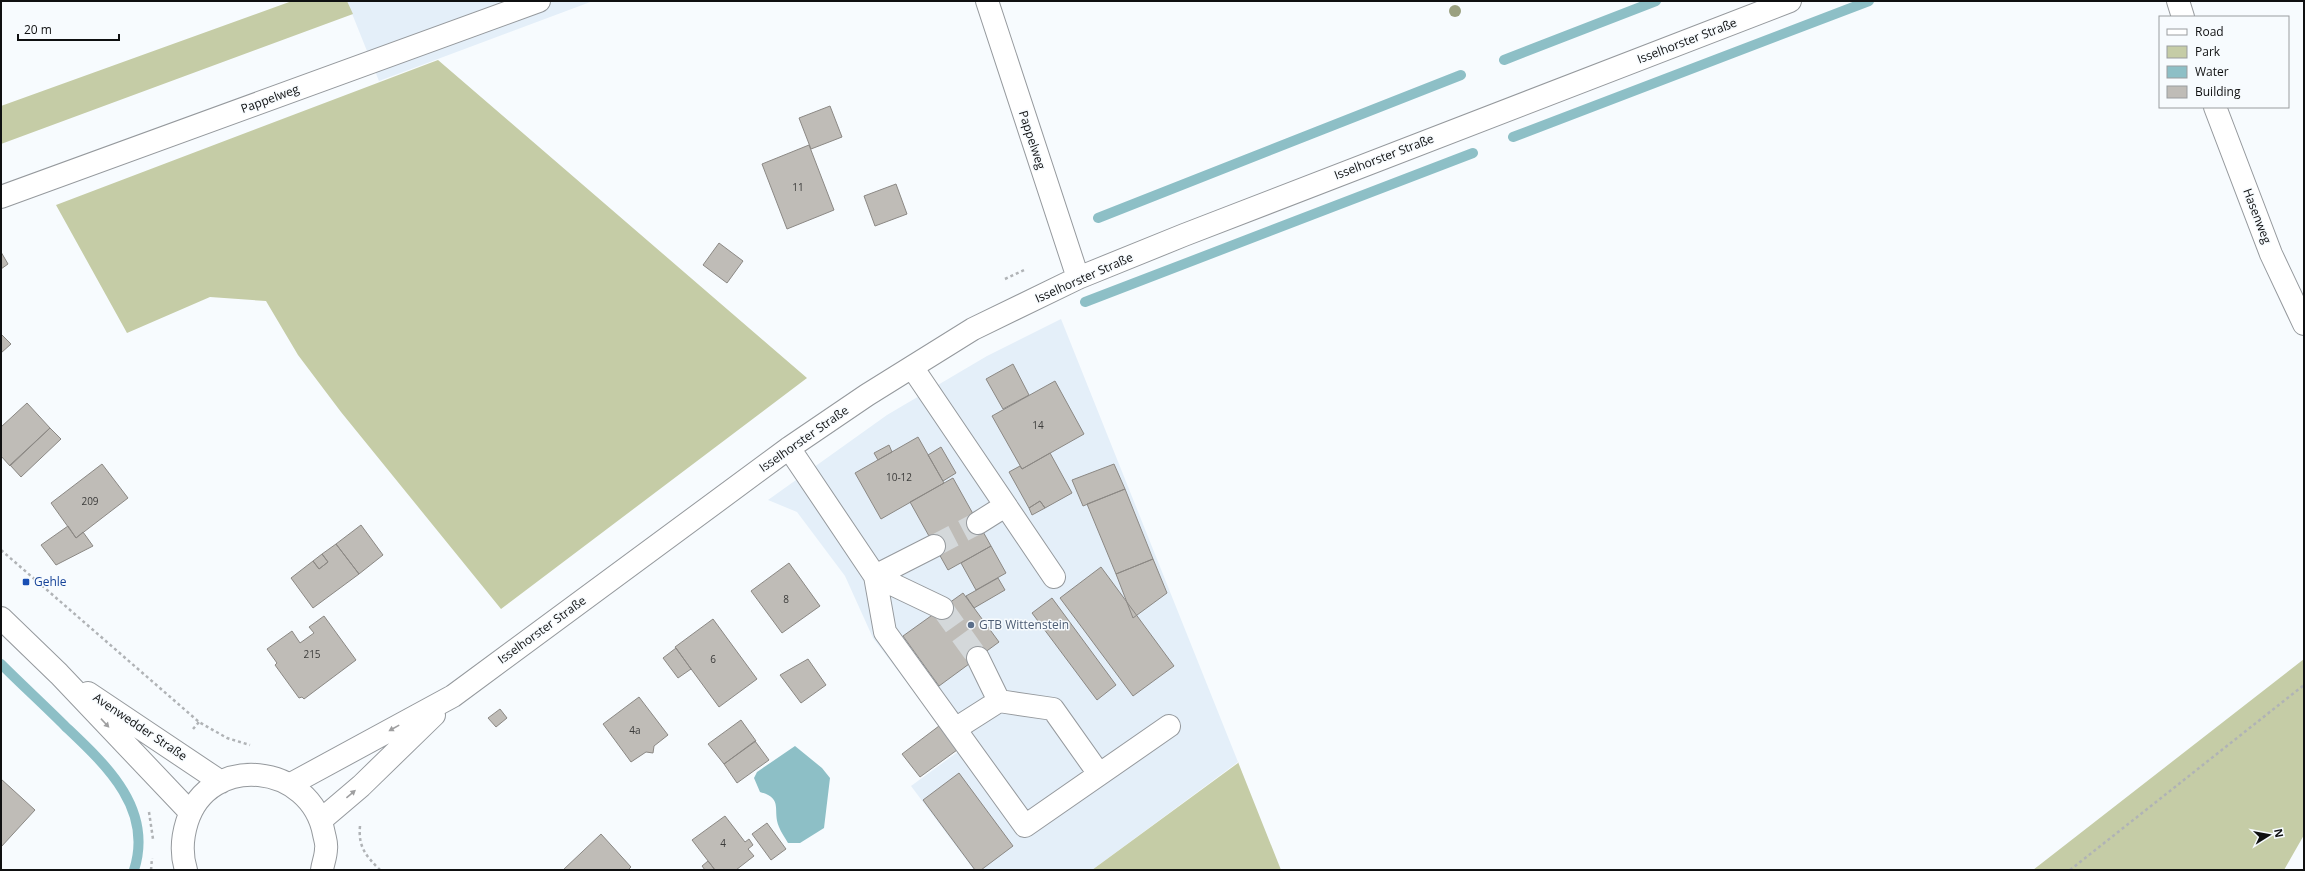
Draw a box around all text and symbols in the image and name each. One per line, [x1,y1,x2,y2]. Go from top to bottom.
street label: Isselhorster Straße [1635,14,1739,67]
scale bar [18,16,119,42]
legend [2159,16,2289,108]
text: 20 m [24,21,52,38]
text: Road [2195,23,2224,40]
text: Park [2195,43,2221,60]
text: Water [2195,63,2229,80]
street label: Pappelweg [238,80,302,117]
text: Building [2195,83,2241,100]
street label: Pappelweg [1015,108,1050,172]
street label: Isselhorster Straße [1332,130,1436,183]
house number: 11 [792,180,804,194]
street label: Hasenweg [2239,186,2276,246]
street label: Isselhorster Straße [1032,248,1136,307]
street label: Isselhorster Straße [756,401,852,476]
house number: 14 [1032,418,1044,432]
house number: 10-12 [886,470,912,484]
house number: 209 [81,494,99,508]
place label: Gehle [34,573,67,590]
marker: Gehle [21,577,31,587]
street label: Isselhorster Straße [494,592,590,667]
house number: 8 [783,592,789,606]
place label: GTB Wittenstein [979,616,1069,633]
marker: GTB Wittenstein [966,620,976,630]
house number: 215 [303,647,321,661]
house number: 6 [710,652,716,666]
street label: Avenwedder Straße [90,689,191,764]
one-way arrow [100,718,109,728]
house number: 4a [629,723,641,737]
one-way arrow [388,725,400,732]
one-way arrow [346,790,356,799]
north arrow [2249,815,2289,855]
text: N [2271,827,2288,839]
house number: 4 [720,836,726,850]

